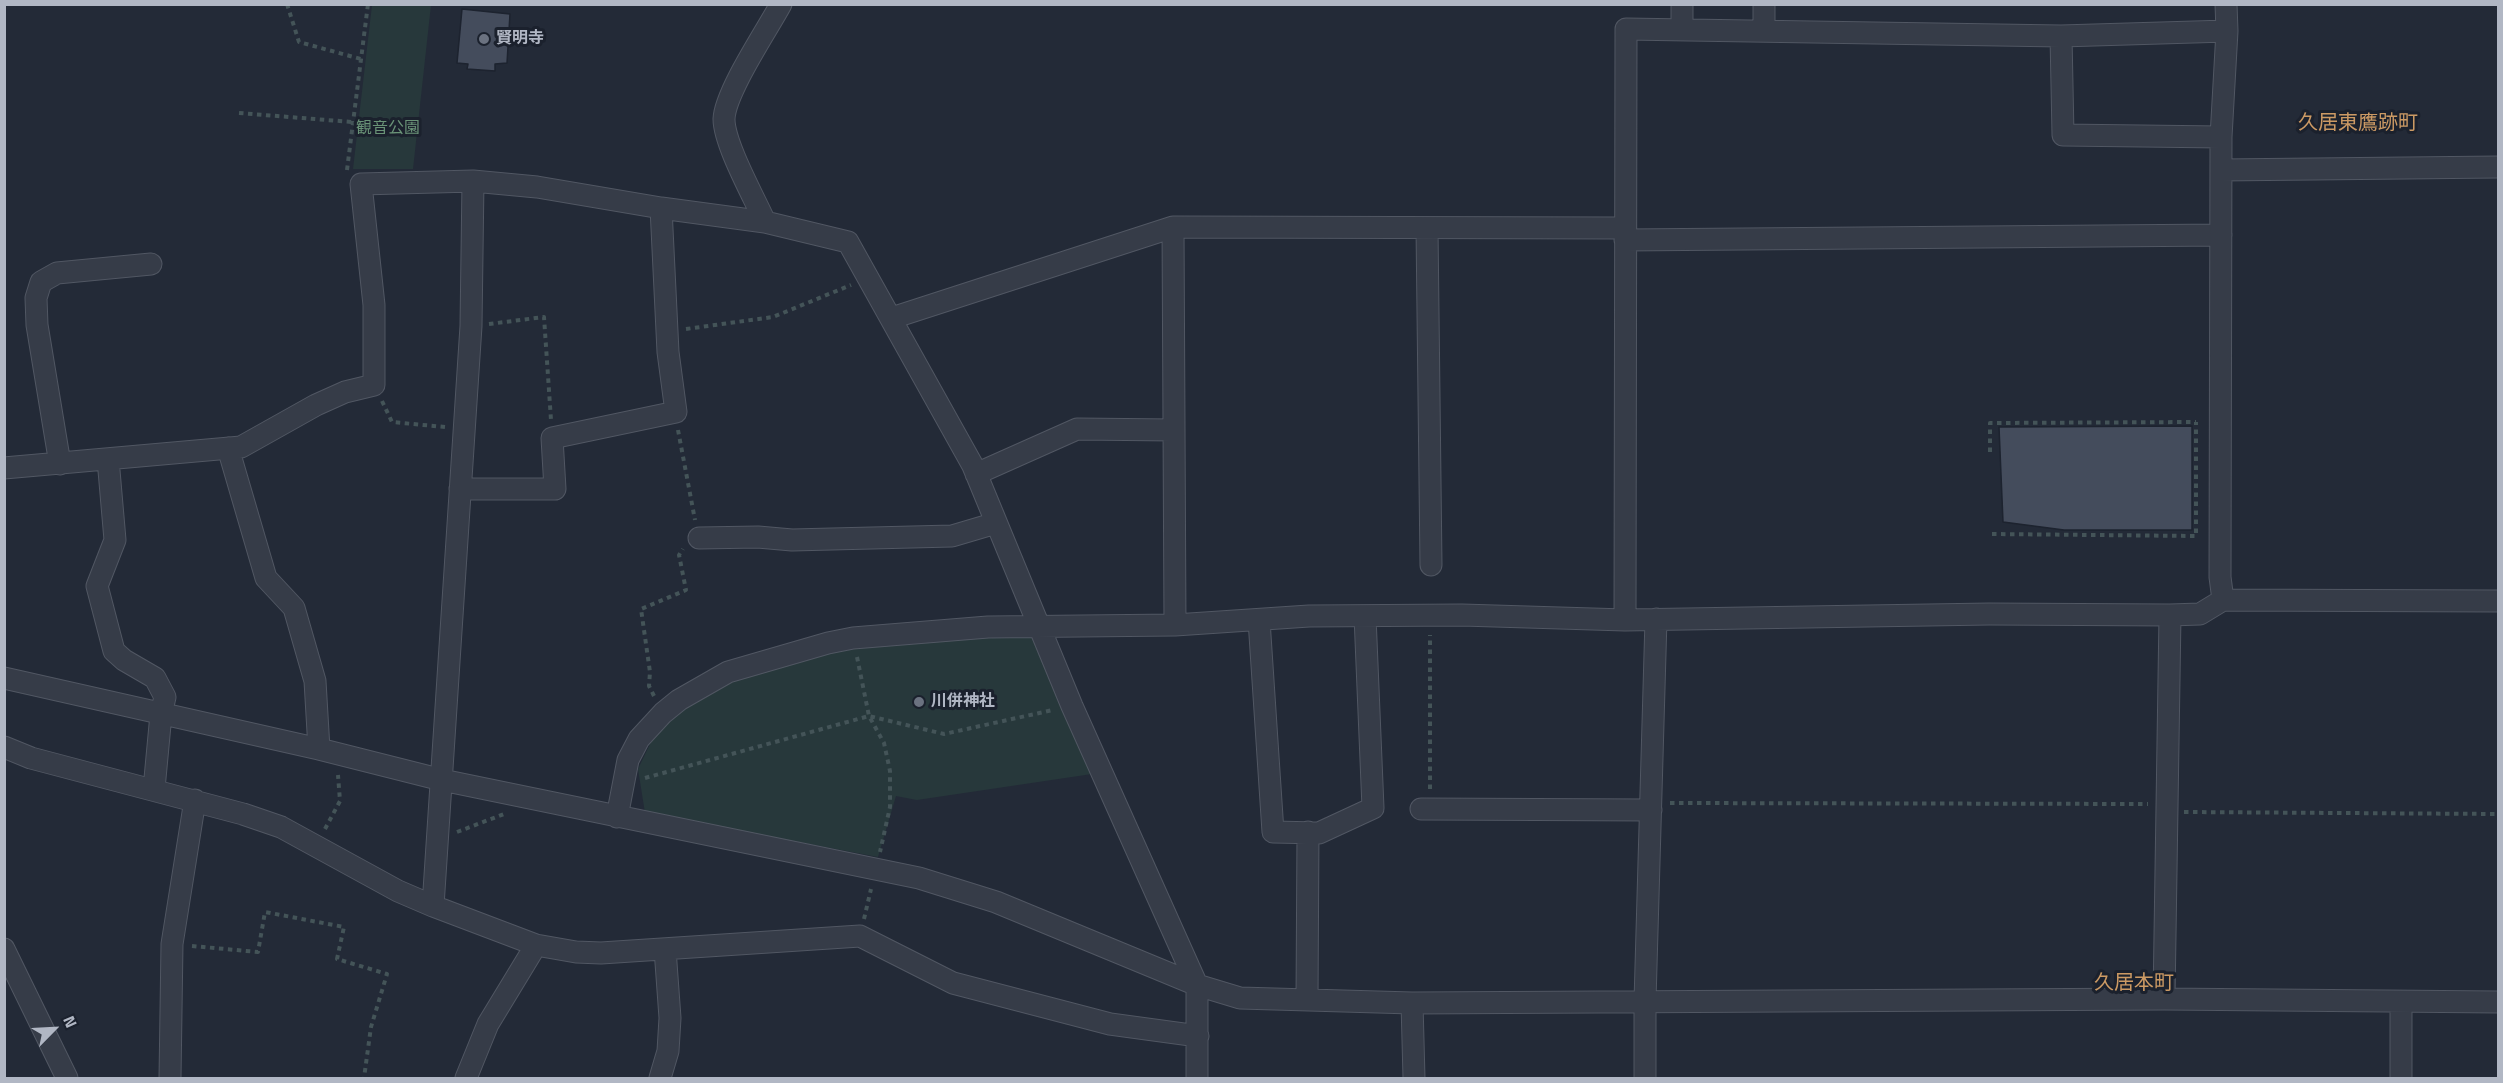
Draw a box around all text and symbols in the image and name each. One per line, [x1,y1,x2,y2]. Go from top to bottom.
place label: 賢明寺 [496,29,544,49]
marker: 賢明寺 [477,32,491,46]
district label: 久居東鷹跡町 [2298,112,2418,136]
park label: 観音公園 [356,119,420,139]
place label: 川併神社 [931,692,995,712]
marker: 川併神社 [912,695,926,709]
district label: 久居本町 [2094,972,2174,996]
north arrow [24,999,84,1059]
text: N [57,1012,84,1032]

